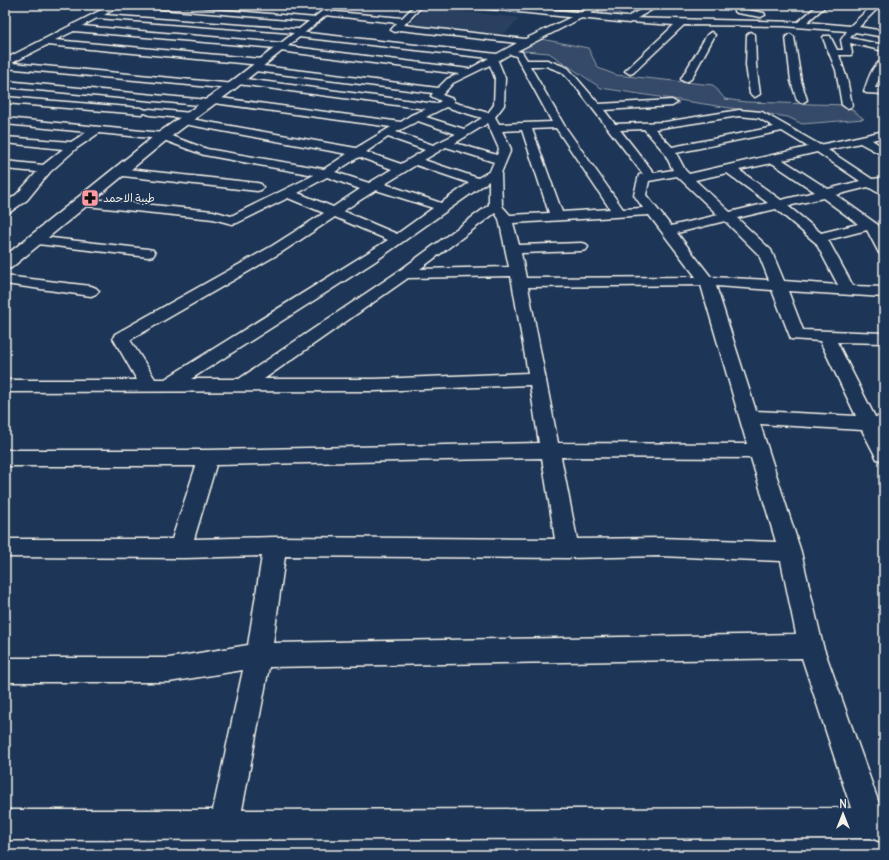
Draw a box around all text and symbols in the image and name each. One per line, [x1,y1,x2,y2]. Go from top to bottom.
pharmacy icon: طيبة الاحمد [80,188,100,208]
place label: طيبة الاحمد [103,191,155,206]
north arrow [823,794,863,834]
text: N [839,797,847,811]

